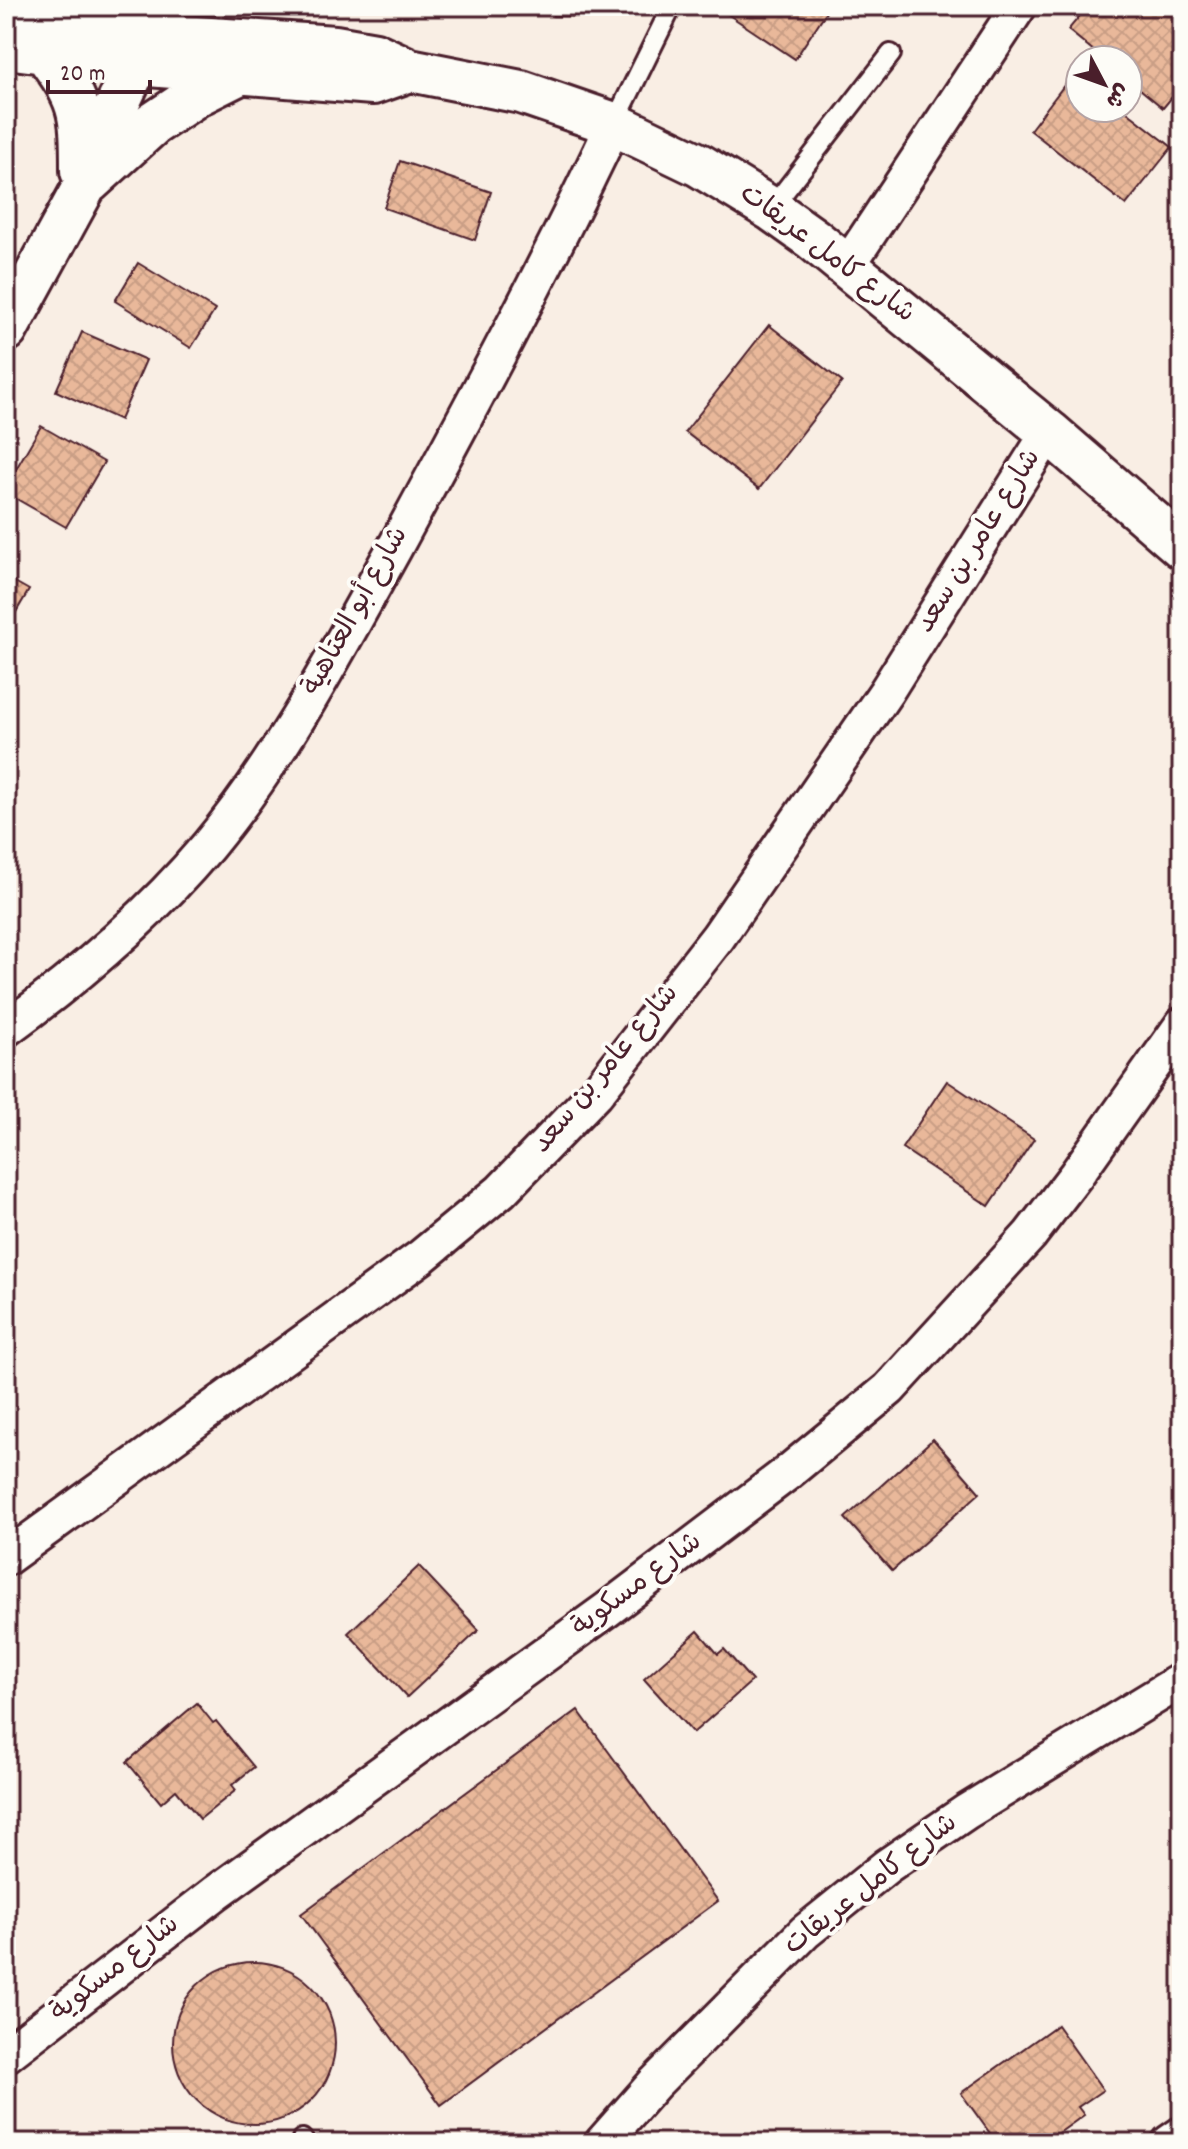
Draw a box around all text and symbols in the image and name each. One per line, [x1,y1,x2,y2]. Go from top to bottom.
scale bar [48,44,150,94]
north arrow [1064,44,1144,124]
text: 20 m [60,58,106,92]
text: ش [1097,76,1136,114]
street label: شارع كامل عريقات [730,176,922,334]
street label: شارع عامر بن سعد [907,442,1053,642]
street label: شارع أبو العتاهية [294,520,420,704]
street label: شارع عامر بن سعد [524,976,690,1164]
street label: شارع مسكوية [564,1524,712,1648]
street label: شارع كامل عريقات [777,1805,967,1967]
street label: شارع مسكوية [43,1907,189,2033]

